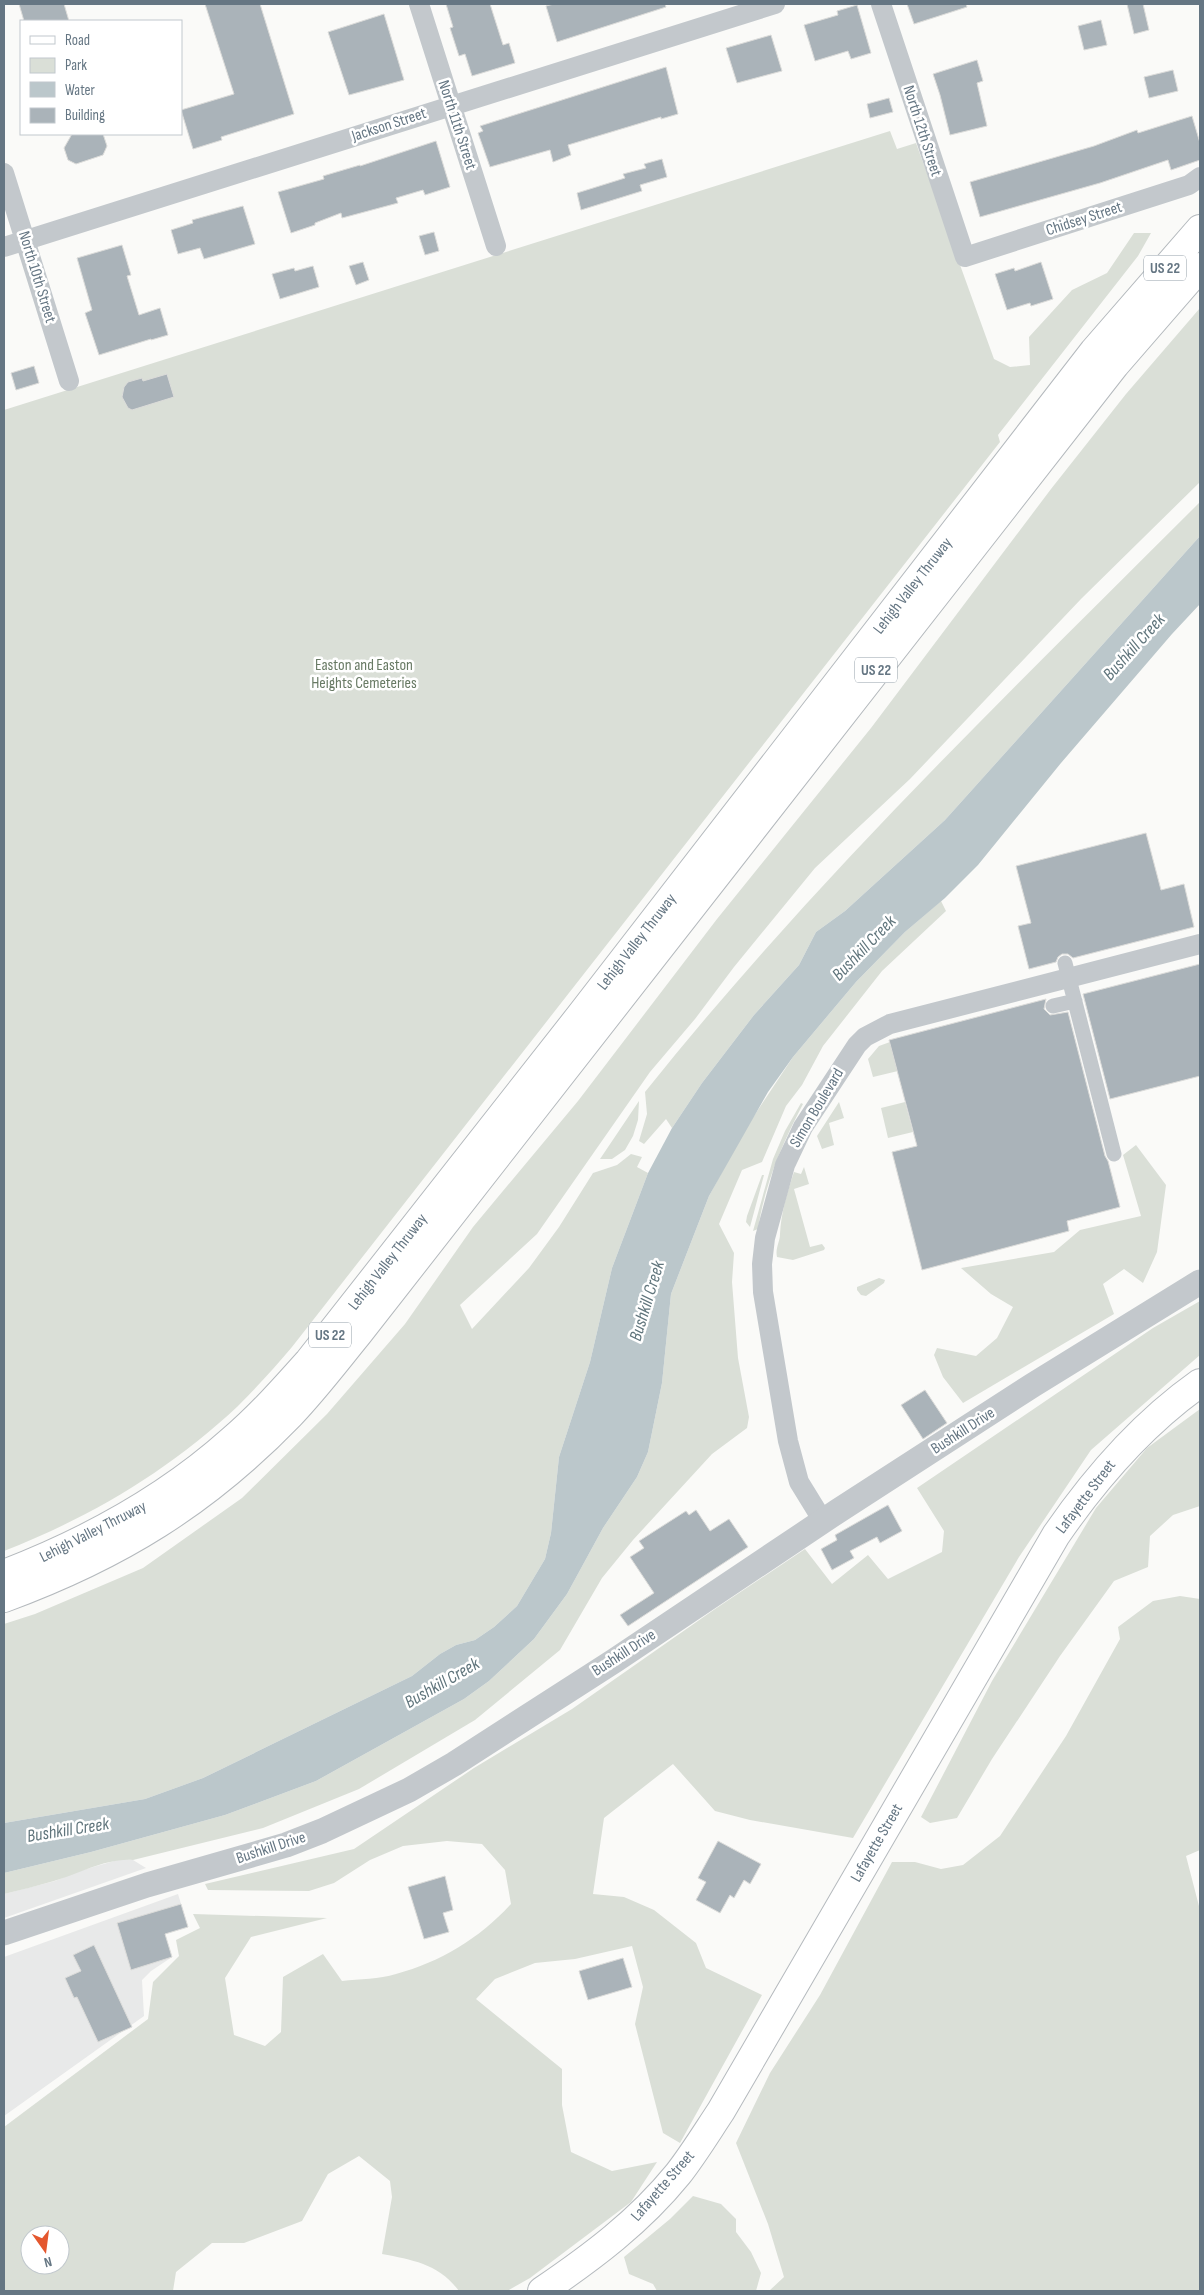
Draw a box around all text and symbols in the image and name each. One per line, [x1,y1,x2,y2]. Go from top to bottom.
legend [20,20,182,135]
text: Road [65,31,90,50]
text: Park [65,56,87,75]
street label: North 11th Street [434,78,480,172]
text: Water [65,81,96,100]
street label: North 12th Street [898,83,946,179]
street label: Jackson Street [348,104,429,146]
text: Building [65,106,105,125]
street label: Chidsey Street [1044,198,1125,240]
street label: North 10th Street [14,229,60,325]
road number: US 22 [1144,256,1186,280]
street label: Lehigh Valley Thruway [869,534,957,638]
water label: Bushkill Creek [1099,608,1170,685]
park label: Easton and Easton Heights Cemeteries [311,656,417,693]
road number: US 22 [855,658,897,682]
street label: Lehigh Valley Thruway [593,890,681,994]
water label: Bushkill Creek [828,910,901,985]
street label: Simon Boulevard [786,1065,848,1151]
street label: Lehigh Valley Thruway [344,1210,432,1314]
water label: Bushkill Creek [625,1257,669,1344]
road number: US 22 [309,1322,351,1348]
street label: Bushkill Drive [928,1403,998,1459]
street label: Lafayette Street [1052,1456,1120,1538]
street label: Lehigh Valley Thruway [37,1497,149,1567]
street label: Bushkill Drive [589,1625,659,1681]
water label: Bushkill Creek [401,1653,484,1713]
street label: Lafayette Street [847,1800,907,1886]
water label: Bushkill Creek [26,1813,112,1847]
street label: Bushkill Drive [234,1828,308,1868]
street label: Lafayette Street [627,2147,699,2225]
north arrow [20,2225,70,2275]
text: N [42,2253,54,2271]

